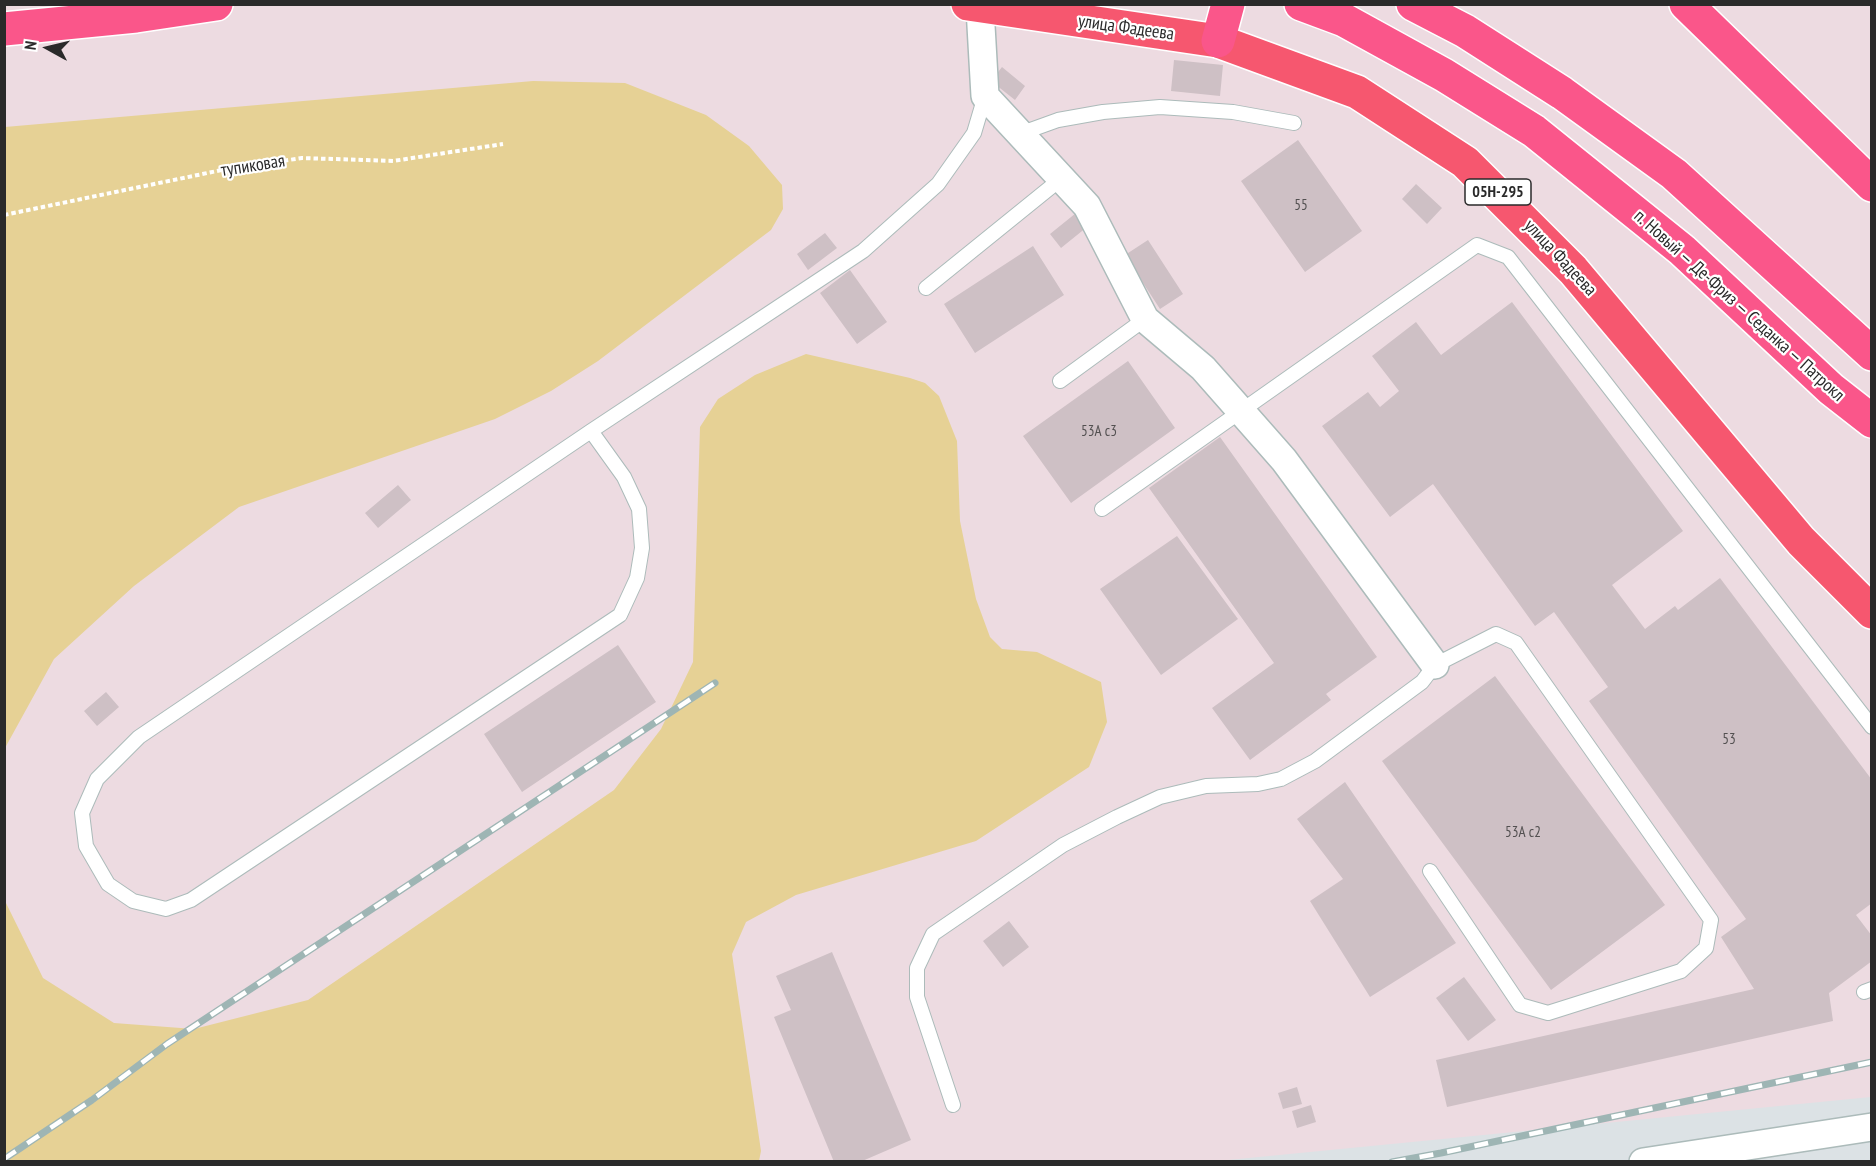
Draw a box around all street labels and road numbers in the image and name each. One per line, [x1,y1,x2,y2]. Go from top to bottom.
street label: улица Фадеева [1077,11,1175,45]
street label: тупиковая [220,150,286,182]
road number: 05Н-295 [1465,179,1531,205]
street label: п. Новый — Де-Фриз — Седанка — Патрокл [1629,206,1849,406]
street label: улица Фадеева [1519,215,1601,301]

